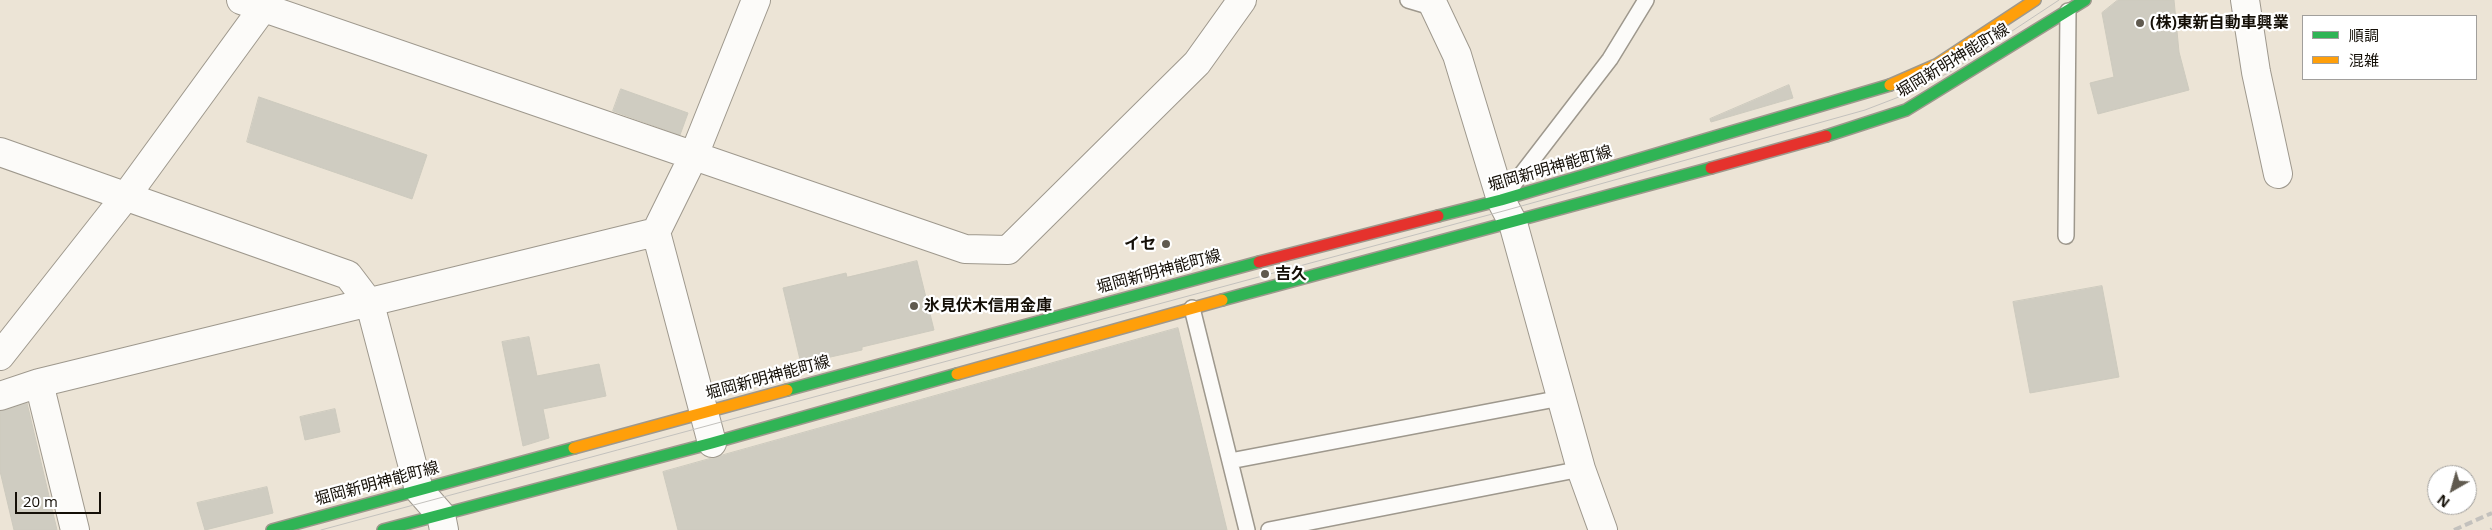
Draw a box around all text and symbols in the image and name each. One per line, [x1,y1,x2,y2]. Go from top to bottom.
place label: (株)東新自動車興業 [2150,13,2289,33]
legend [2302,15,2477,80]
marker: (株)東新自動車興業 [2134,17,2146,29]
street label: 堀岡新明神能町線 [1893,20,2013,102]
text: 順調 [2349,25,2379,45]
text: 混雑 [2349,50,2379,70]
street label: 堀岡新明神能町線 [1486,142,1614,196]
place label: イセ [1124,234,1156,254]
marker: イセ [1160,238,1172,250]
street label: 堀岡新明神能町線 [1095,246,1223,298]
place label: 吉久 [1275,264,1307,284]
marker: 吉久 [1259,268,1271,280]
place label: 氷見伏木信用金庫 [924,296,1052,316]
marker: 氷見伏木信用金庫 [908,300,920,312]
street label: 堀岡新明神能町線 [704,352,832,404]
street label: 堀岡新明神能町線 [313,458,441,510]
north arrow [2427,465,2477,515]
scale bar [18,482,104,514]
text: N [2433,490,2453,512]
text: 20 m [23,491,58,511]

